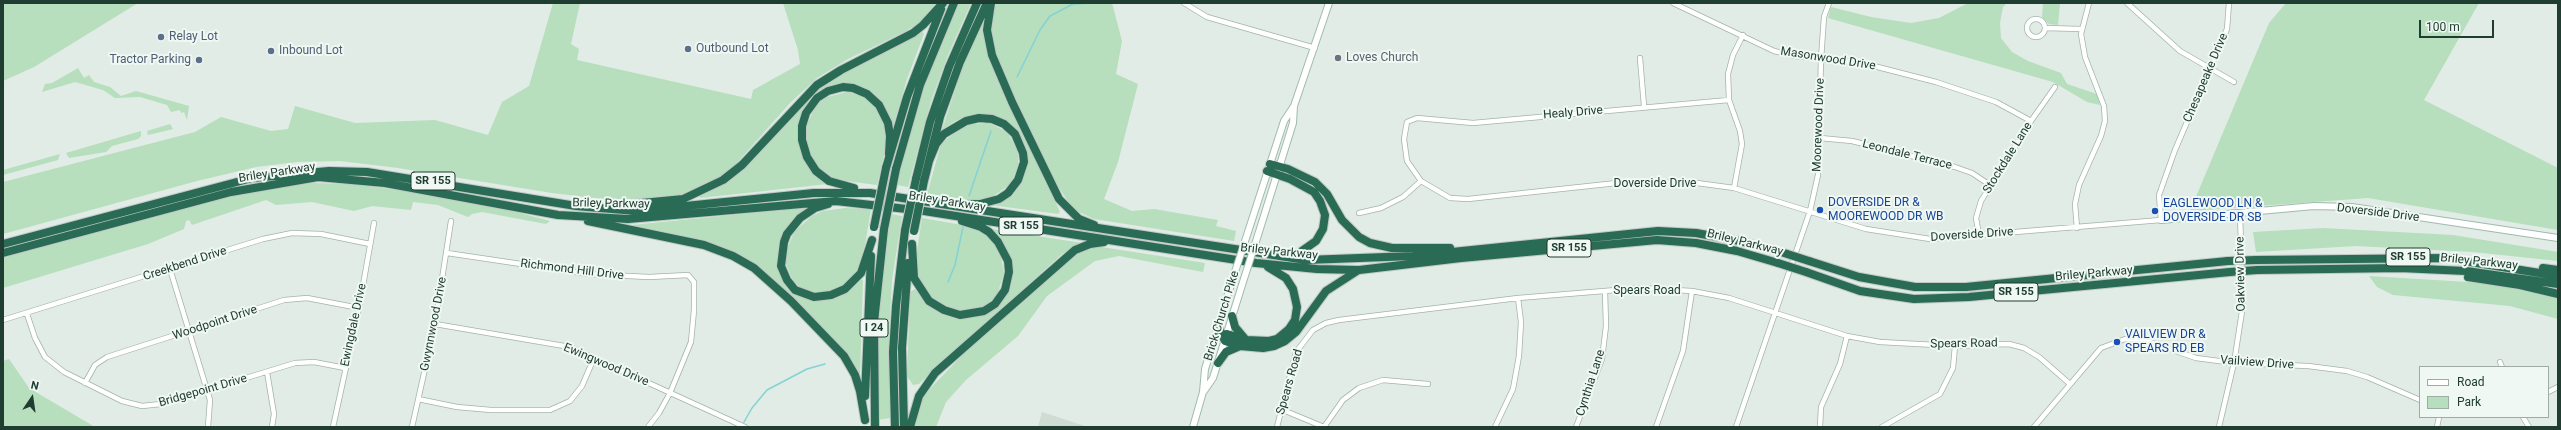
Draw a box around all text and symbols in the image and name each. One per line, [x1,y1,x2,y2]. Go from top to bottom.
scale bar [2421,12,2496,38]
text: 100 m [2426,20,2460,34]
place label: Relay Lot [169,30,218,44]
street label: Chesapeake Drive [2181,31,2231,125]
marker: Relay Lot [156,32,166,42]
place label: Outbound Lot [696,42,769,56]
place label: Inbound Lot [279,44,343,58]
marker: Outbound Lot [683,44,693,54]
street label: Masonwood Drive [1779,44,1877,74]
marker: Inbound Lot [266,46,276,56]
place label: Loves Church [1346,51,1418,65]
place label: Tractor Parking [109,53,191,67]
marker: Loves Church [1333,53,1343,63]
marker: Tractor Parking [194,55,204,65]
street label: Moorewood Drive [1810,78,1828,172]
street label: Healy Drive [1542,103,1604,123]
street label: Stockdale Lane [1980,120,2036,196]
street label: Leondale Terrace [1861,137,1953,173]
street label: Briley Parkway [238,160,316,186]
road number: SR 155 [411,172,455,190]
street label: Doverside Drive [1614,177,1696,191]
street label: Briley Parkway [908,189,986,215]
street label: Briley Parkway [572,196,650,212]
place label: DOVERSIDE DR & MOOREWOOD DR WB [1828,196,1944,224]
place label: EAGLEWOOD LN & DOVERSIDE DR SB [2163,197,2263,225]
street label: Doverside Drive [2336,201,2420,225]
marker: DOVERSIDE DR & MOOREWOOD DR WB [1815,205,1825,215]
marker: EAGLEWOOD LN & DOVERSIDE DR SB [2150,206,2160,216]
road number: SR 155 [999,217,1043,235]
street label: Doverside Drive [1930,225,2014,245]
street label: Briley Parkway [1706,227,1784,259]
street label: Oakview Drive [2233,236,2249,312]
road number: SR 155 [1547,239,1591,257]
street label: Briley Parkway [1240,241,1318,263]
street label: Creekbend Drive [141,244,229,284]
road number: SR 155 [2386,248,2430,266]
street label: Briley Parkway [2440,251,2518,273]
street label: Richmond Hill Drive [519,257,625,283]
street label: Briley Parkway [2055,263,2133,285]
street label: Brick Church Pike [1201,269,1243,363]
street label: Gwynnwood Drive [418,276,450,372]
street label: Ewingdale Drive [338,282,370,368]
road number: SR 155 [1994,283,2038,301]
street label: Spears Road [1613,284,1681,298]
street label: Woodpoint Drive [171,303,259,343]
road number: I 24 [860,319,888,337]
place label: VAILVIEW DR & SPEARS RD EB [2125,328,2206,356]
street label: Spears Road [1930,336,1998,352]
marker: VAILVIEW DR & SPEARS RD EB [2112,337,2122,347]
street label: Ewingwood Drive [561,341,651,389]
street label: Spears Road [1274,348,1306,416]
street label: Cynthia Lane [1573,348,1609,418]
street label: Vailview Drive [2220,353,2294,373]
legend [2419,366,2549,418]
street label: Bridgepoint Drive [157,371,249,411]
text: Road [2457,375,2485,389]
north arrow [12,378,52,418]
text: N [30,379,40,393]
text: Park [2457,395,2481,409]

